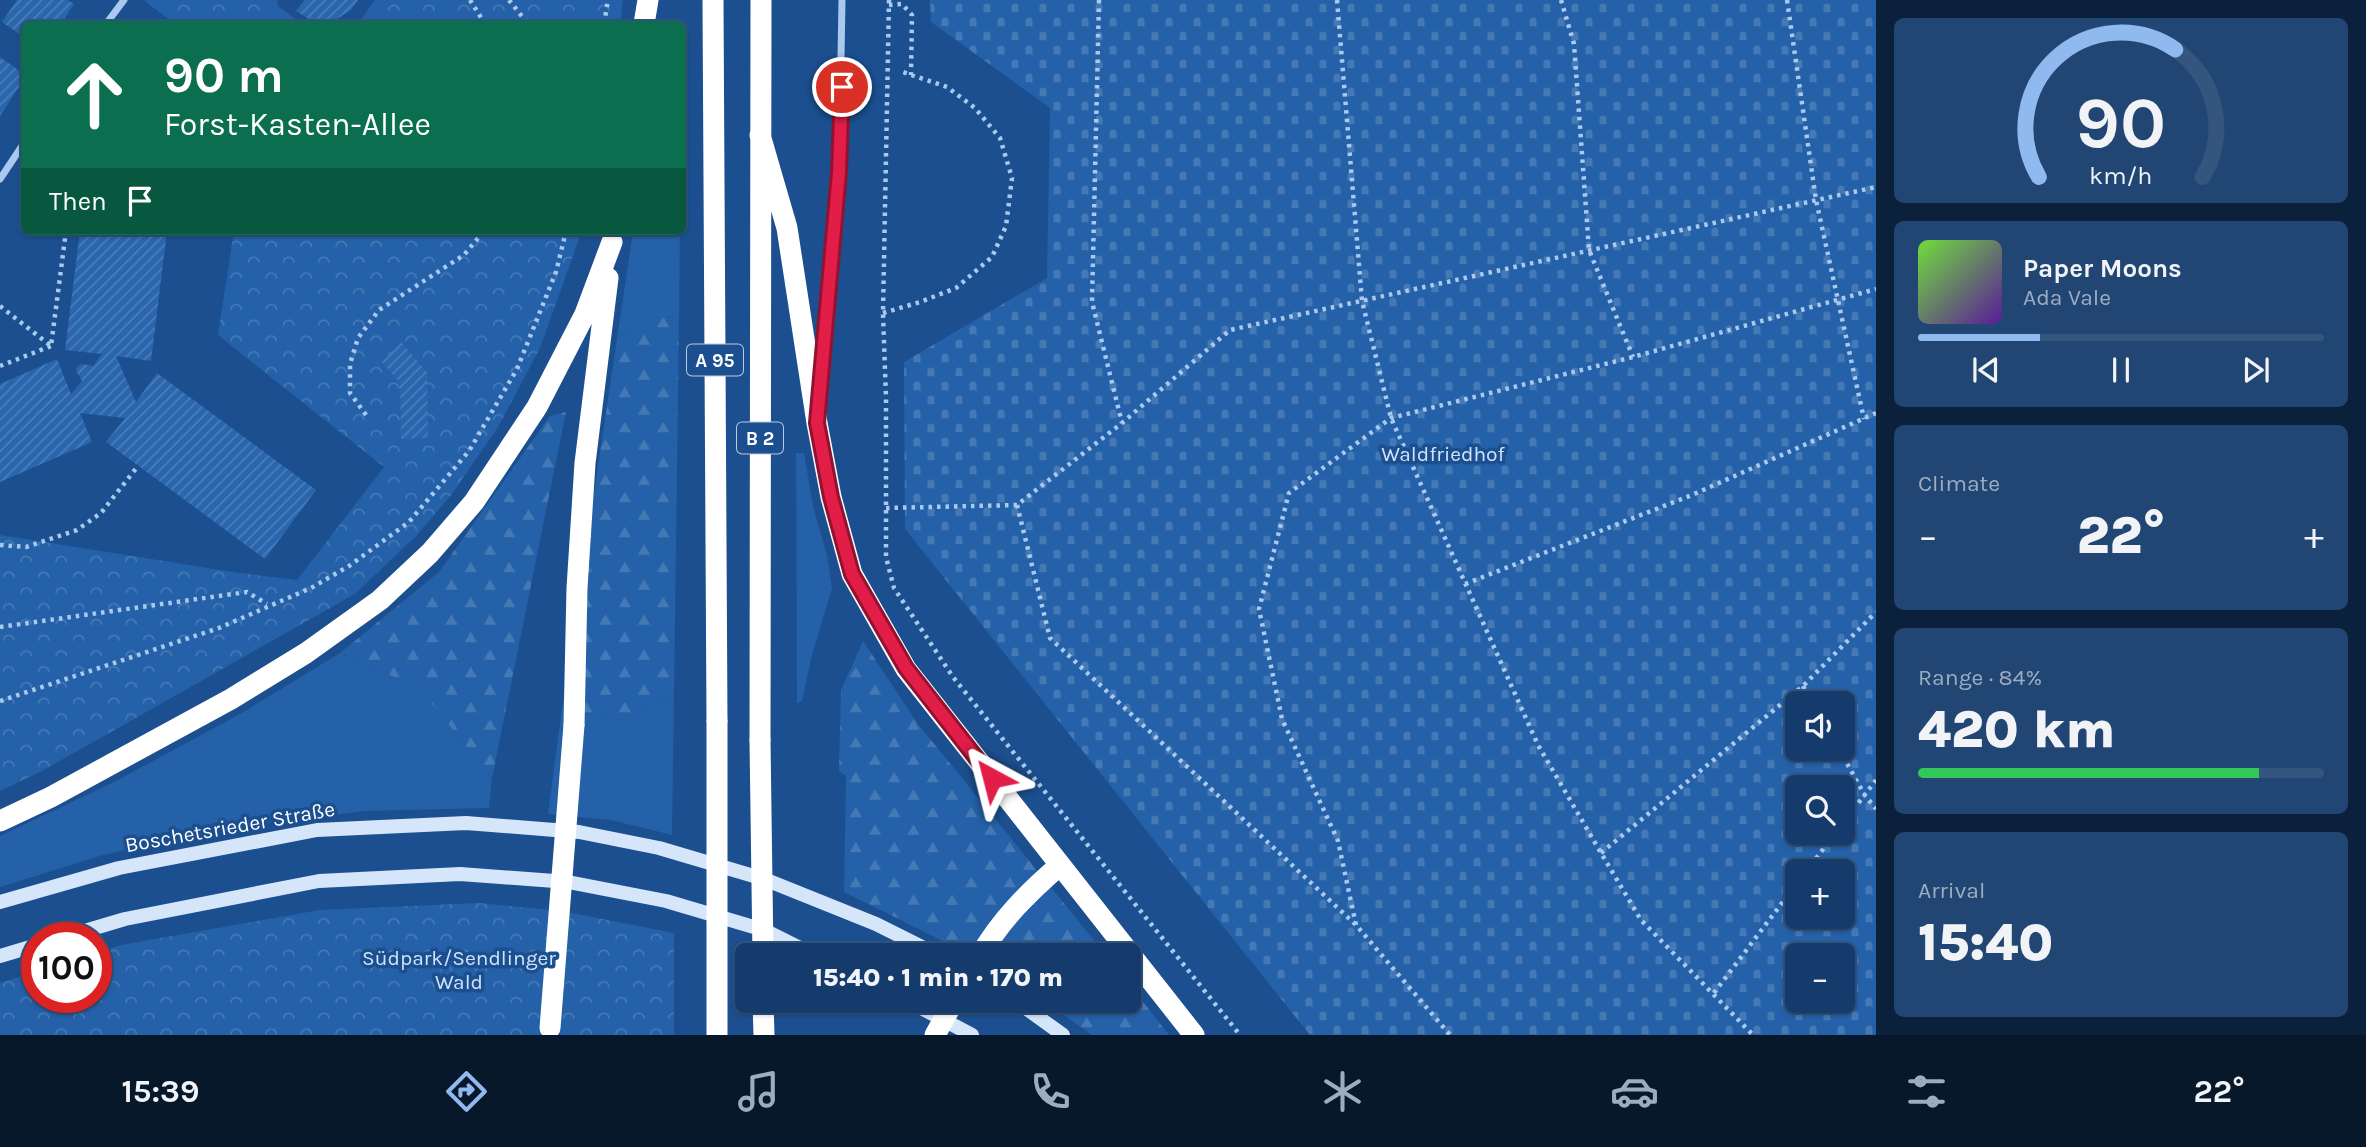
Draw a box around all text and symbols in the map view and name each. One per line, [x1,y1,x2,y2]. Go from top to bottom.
text: 90 m [164,47,284,104]
icon: ahead [49,49,140,140]
pin [812,57,872,117]
icon: arrive [823,68,861,106]
text: 90 [2076,80,2166,165]
text: Forst-Kasten-Allee [164,106,431,143]
text: km/h [2089,161,2153,190]
icon: arrive [121,182,159,220]
text: Then [49,186,107,217]
text: Paper Moons [2023,253,2182,284]
text: Ada Vale [2023,284,2111,311]
road number: A 95 [687,344,743,376]
icon: previous [1967,351,2005,389]
icon: pause [2102,351,2140,389]
icon: next [2237,351,2275,389]
road number: B 2 [737,422,783,453]
park label: Waldfriedhof [1381,442,1506,466]
text: Climate [1918,470,2000,497]
text: 22° [2077,505,2165,566]
text: − [1918,514,1938,559]
text: + [2304,514,2324,559]
text: Range · 84% [1918,664,2042,691]
map controls [1785,691,1855,1013]
button: sound [1785,691,1855,761]
text: 420 km [1918,699,2115,760]
position arrow [955,741,1029,815]
button: search [1785,775,1855,845]
street label: Boschetsrieder Straße [123,797,337,857]
button: + [1785,859,1855,929]
text: Arrival [1918,877,1985,904]
text: 15:40 [1918,912,2053,973]
speed limit sign: 100 [21,922,112,1013]
button: − [1785,943,1855,1013]
park label: Südpark/Sendlinger Wald [362,946,556,994]
text: 15:40 · 1 min · 170 m [813,962,1063,993]
icon: directions [442,1067,491,1116]
icon: music [734,1067,783,1116]
icon: phone [1026,1067,1075,1116]
icon: climate [1318,1067,1367,1116]
icon: car [1610,1067,1659,1116]
icon: filters [1902,1067,1951,1116]
text: 15:39 [121,1073,200,1110]
text: 22° [2193,1073,2245,1110]

